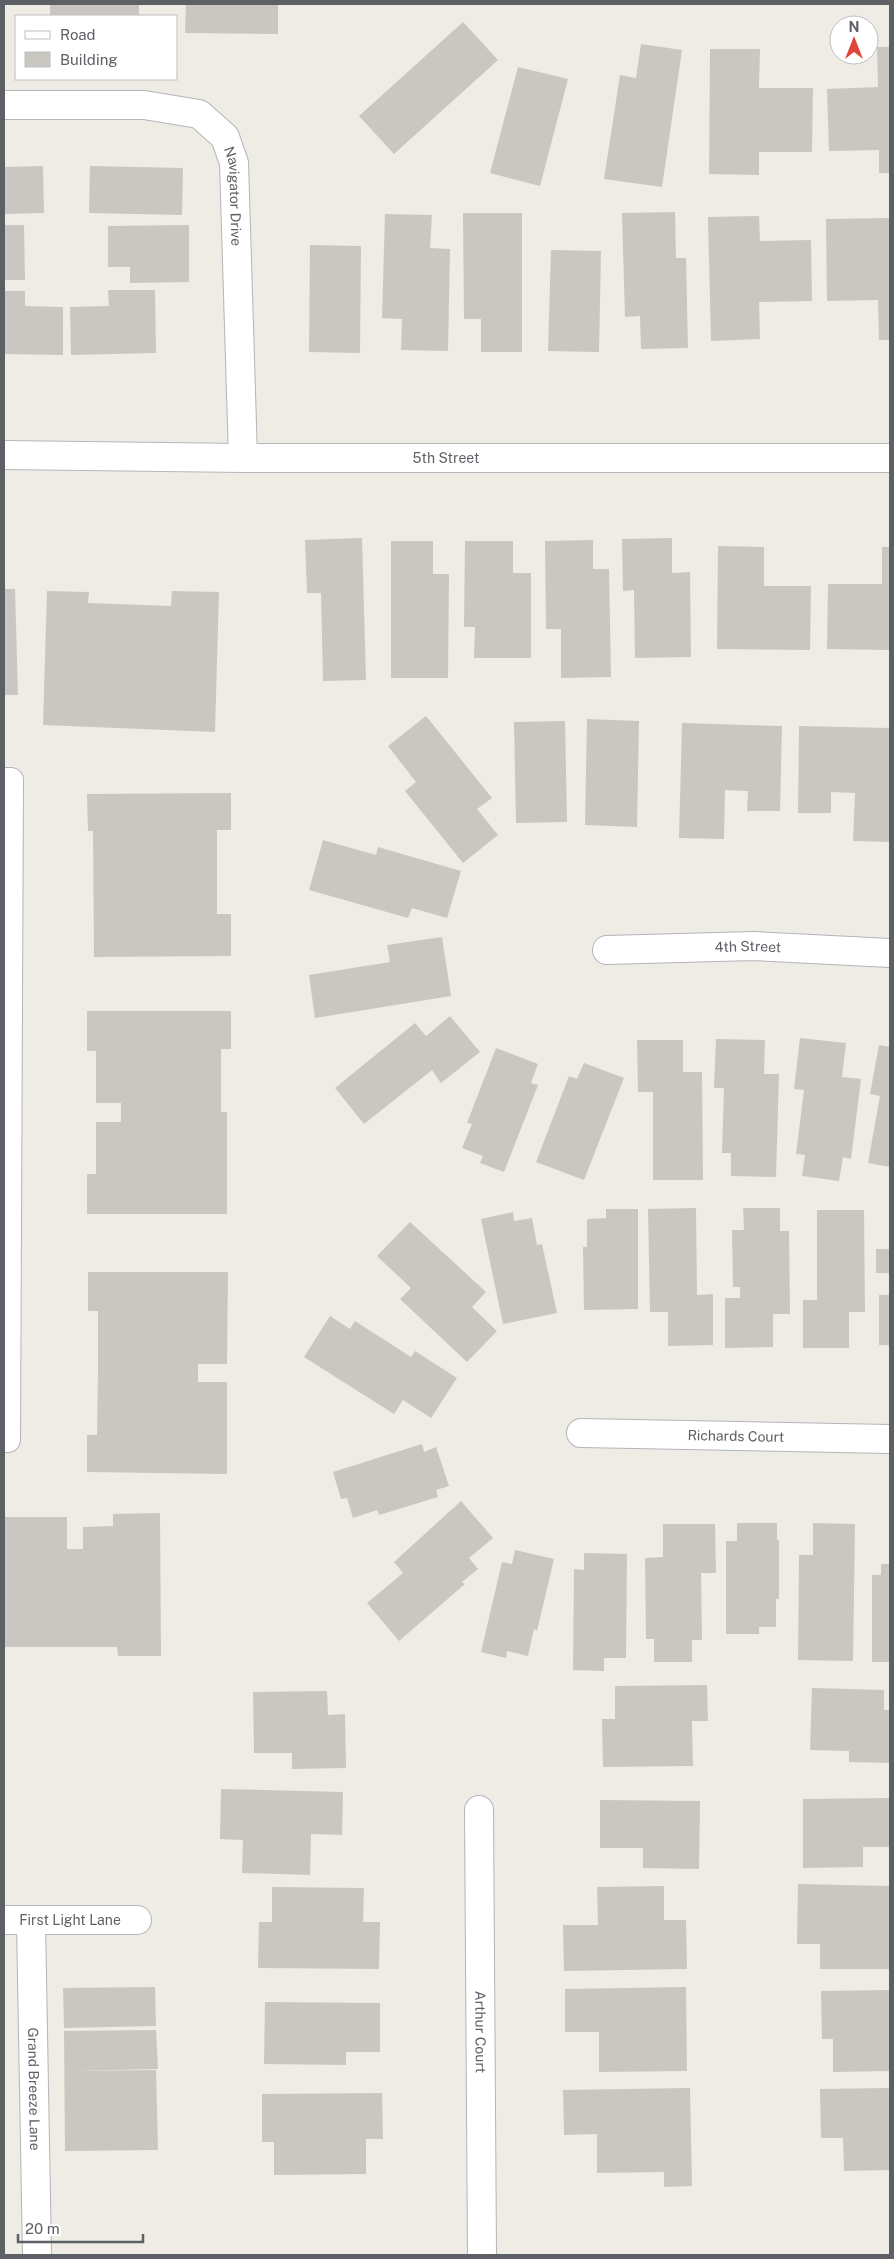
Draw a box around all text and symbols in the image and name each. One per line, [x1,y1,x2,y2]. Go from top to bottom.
legend [15,15,178,80]
north arrow [829,15,879,65]
text: N [849,19,859,35]
text: Road [60,26,96,43]
text: Building [60,51,118,68]
street label: Navigator Drive [221,144,245,246]
street label: 5th Street [413,450,479,466]
street label: 4th Street [714,938,782,955]
street label: Richards Court [687,1427,785,1445]
street label: First Light Lane [19,1912,121,1928]
street label: Arthur Court [472,1991,489,2073]
street label: Grand Breeze Lane [25,2027,43,2151]
scale bar [18,2212,142,2244]
text: 20 m [25,2220,60,2237]

